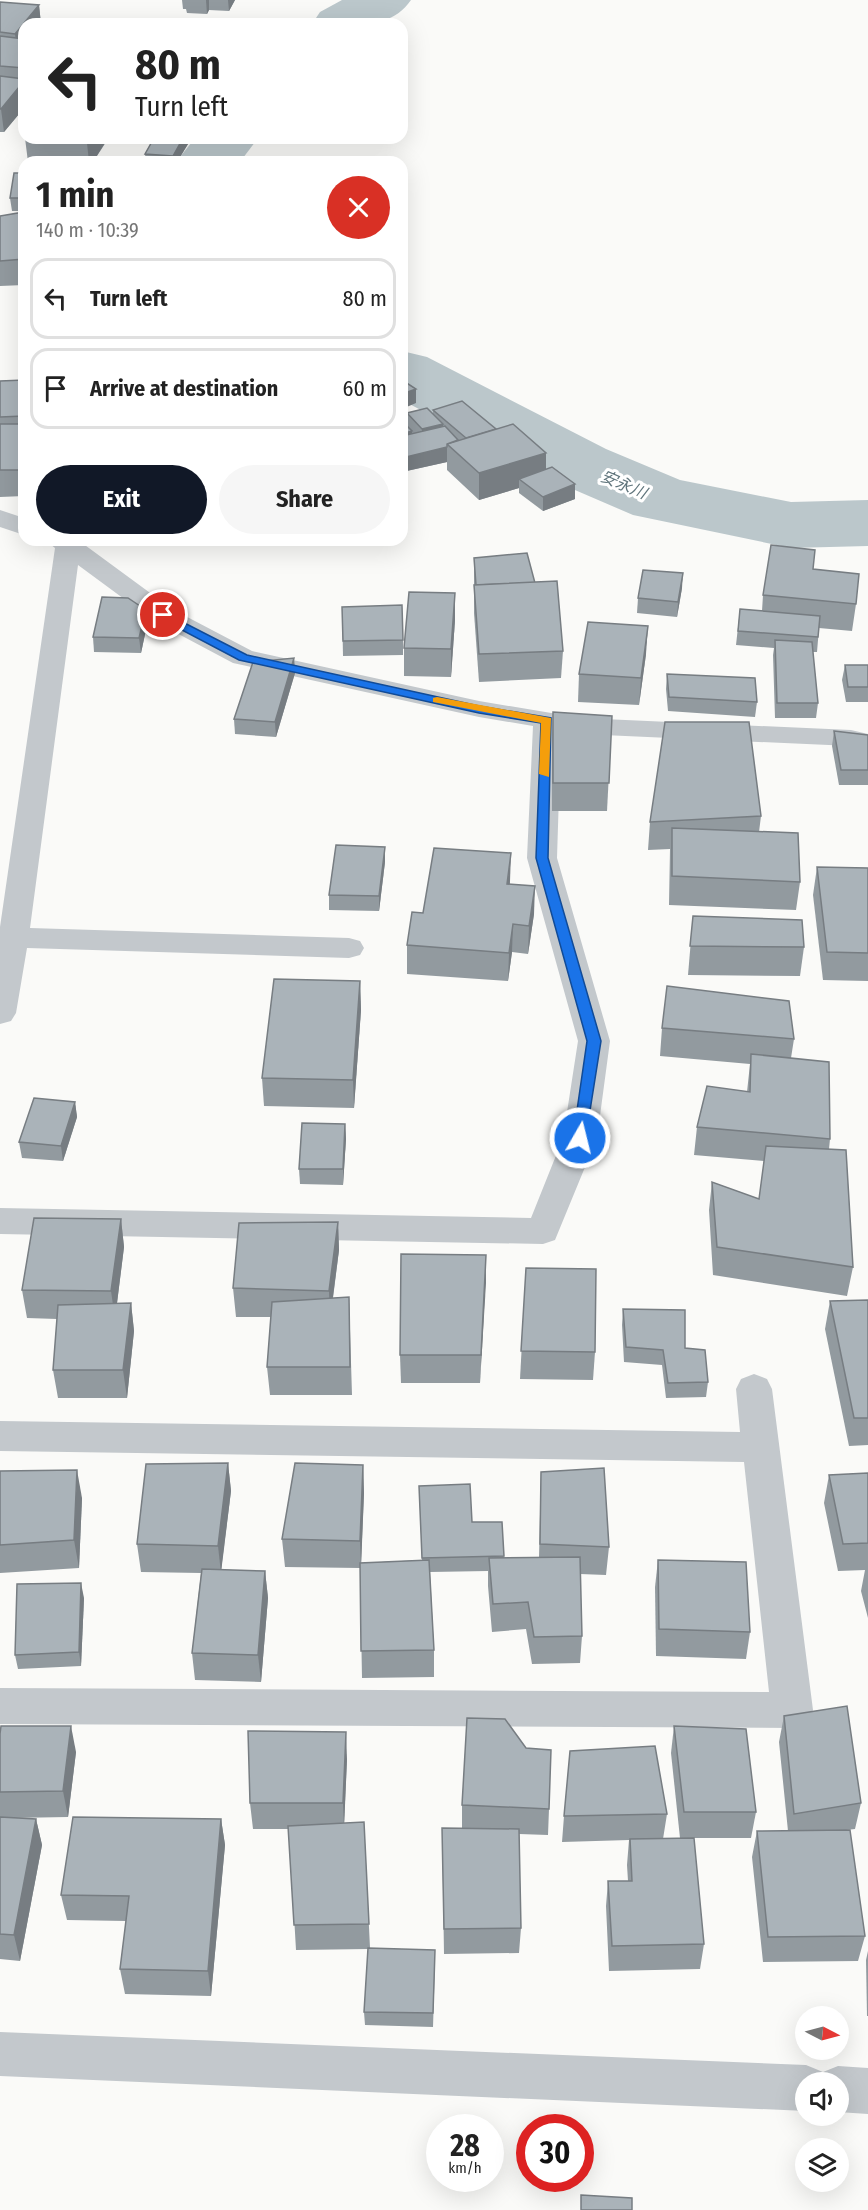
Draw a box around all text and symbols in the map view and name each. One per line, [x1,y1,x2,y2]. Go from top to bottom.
text: 80 m [135,40,221,90]
icon: left [36,42,114,120]
text: Turn left [135,91,228,123]
text: 1 min [36,173,114,217]
button: close [327,176,390,239]
text: 140 m · 10:39 [36,218,139,242]
icon: left [39,282,72,315]
text: Turn left [90,285,168,312]
text: 80 m [342,285,387,312]
icon: arrive [39,372,72,405]
text: Arrive at destination [90,375,278,402]
text: 60 m [343,375,387,402]
button: Exit [36,465,207,534]
button: Share [219,465,390,534]
water label: 安永川 [598,466,651,503]
pin [137,589,188,640]
icon: arrive [146,598,179,631]
position arrow [548,1106,612,1170]
north arrow [795,2006,849,2060]
map controls [795,2006,849,2192]
button: sound [795,2072,849,2126]
speed limit sign: 30 [516,2114,594,2192]
text: 28 [450,2128,480,2164]
button: layers [795,2138,849,2192]
text: km/h [448,2159,482,2177]

